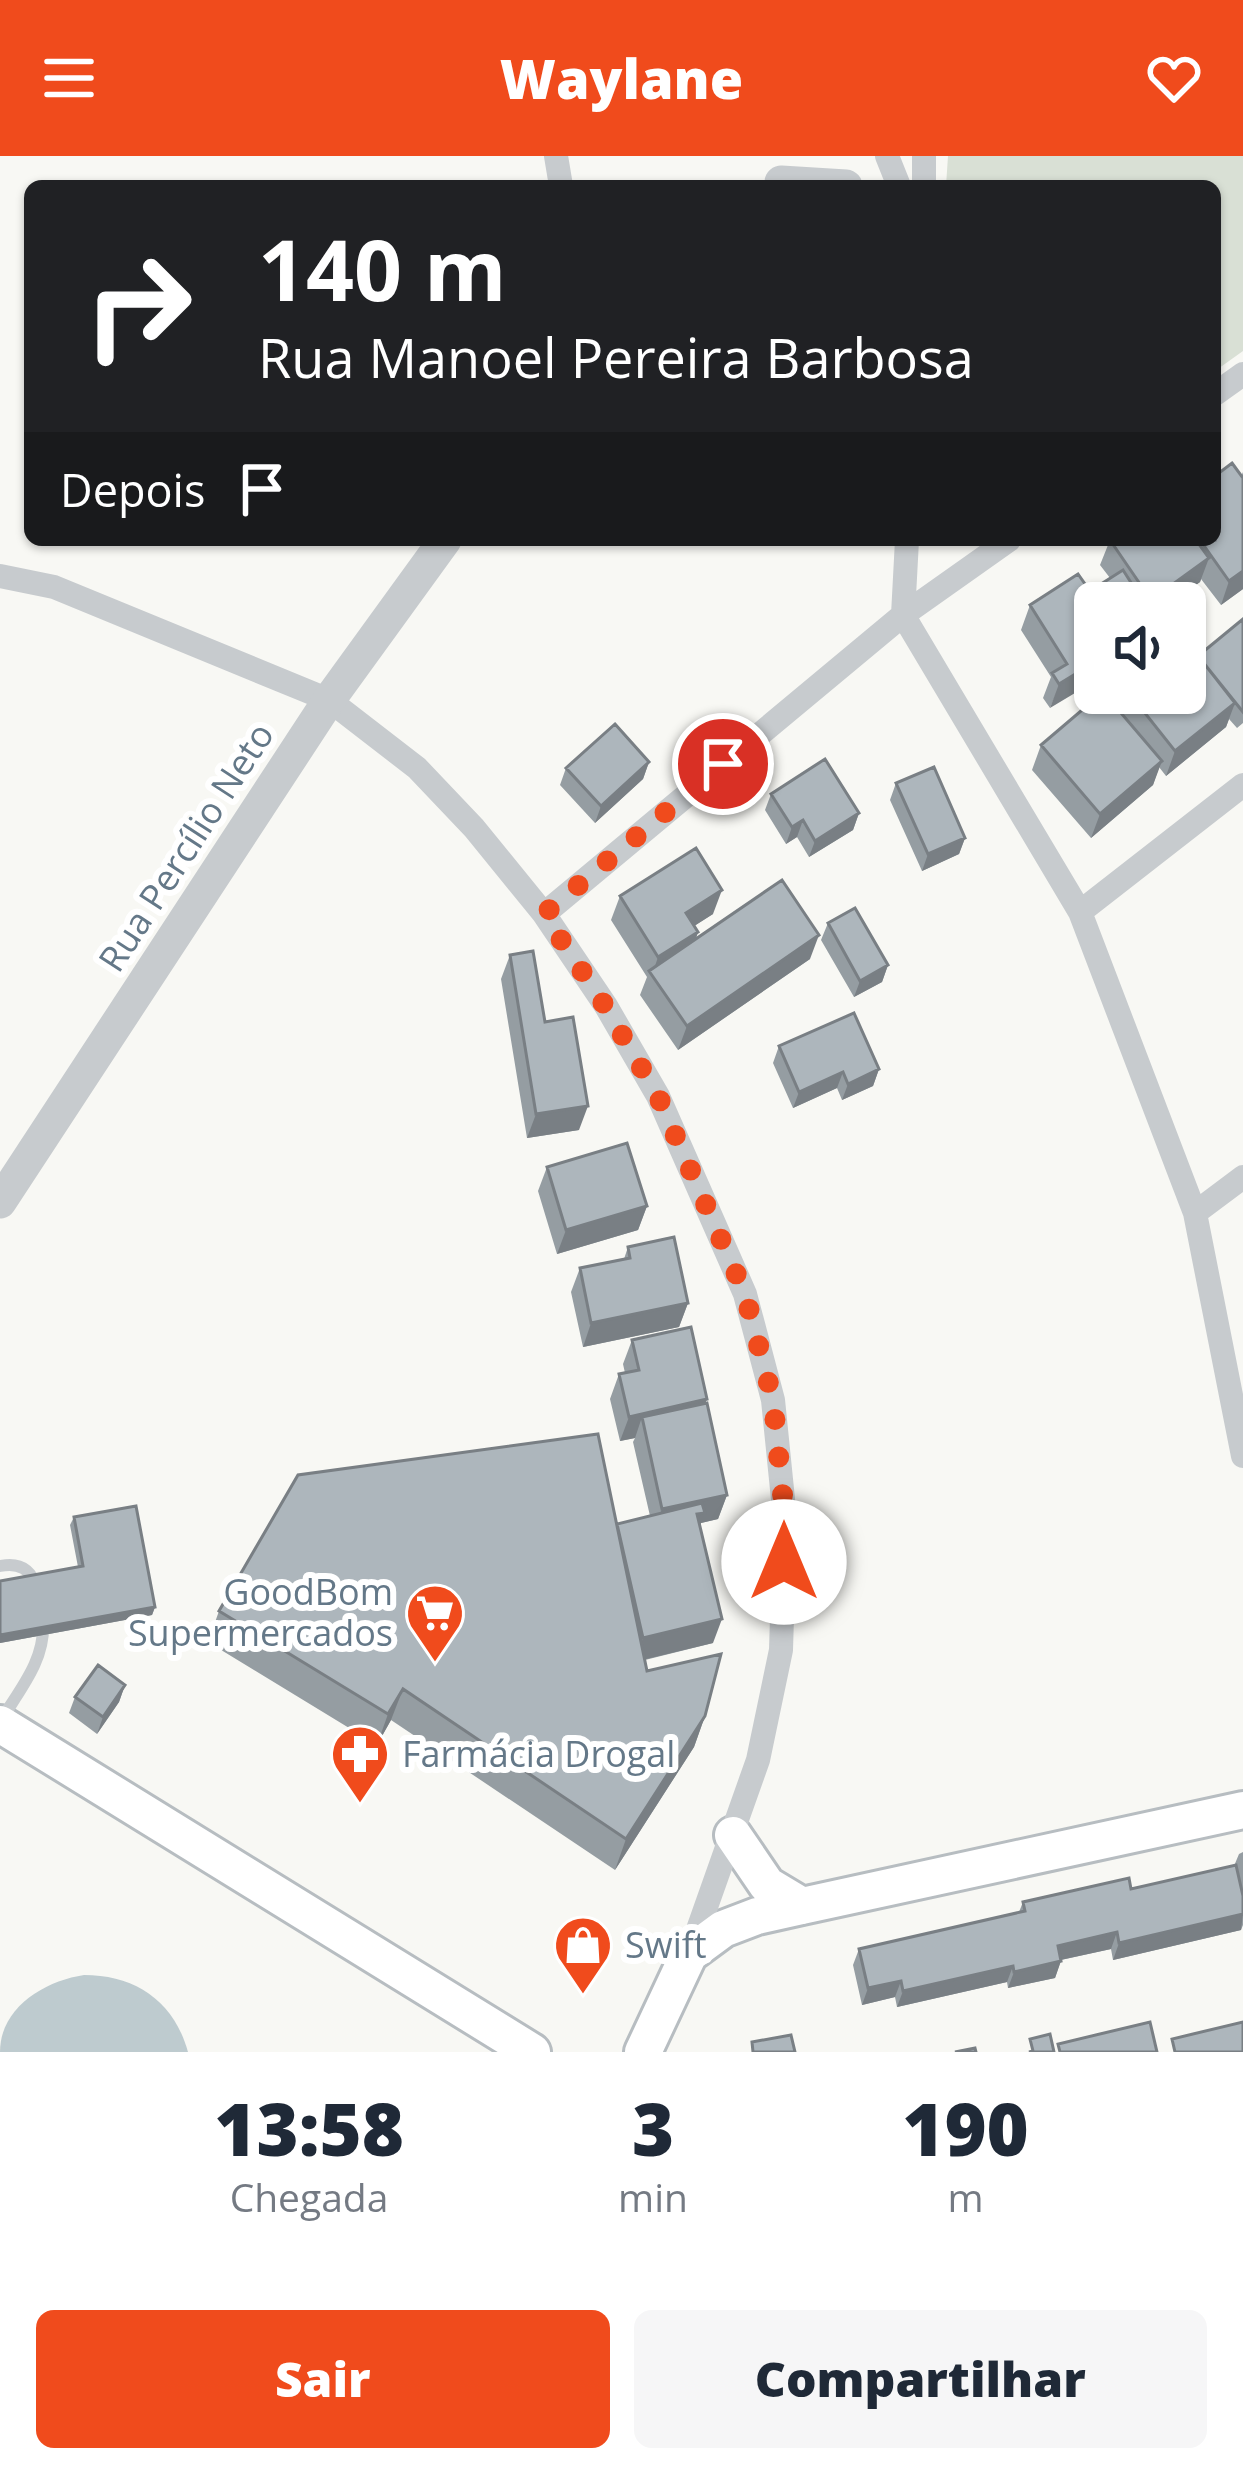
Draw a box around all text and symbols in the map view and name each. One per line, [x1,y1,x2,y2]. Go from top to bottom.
text: Waylane [500,41,743,115]
icon: menu [36,45,102,111]
icon: heart [1141,45,1207,111]
text: 140 m [258,211,506,326]
icon: right [60,228,216,384]
text: Rua Manoel Pereira Barbosa [258,320,974,394]
icon: arrive [229,456,295,522]
text: Depois [60,459,205,520]
map controls [1074,582,1206,714]
button: sound [1074,582,1206,714]
street label: Rua Percílio Neto [87,713,284,981]
pin [672,713,774,815]
icon: arrive [690,731,756,797]
position arrow [721,1499,847,1625]
place label: GoodBom Supermercados [128,1567,393,1657]
supermarket icon: GoodBom Supermercados [404,1582,466,1664]
pharmacy icon: Farmácia Drogal [329,1723,391,1805]
place label: Farmácia Drogal [402,1729,675,1778]
shop icon: Swift [552,1914,614,1996]
place label: Swift [625,1920,707,1969]
text: 13:58 [214,2079,404,2177]
text: 3 [632,2079,674,2177]
text: 190 [902,2079,1029,2177]
text: Chegada [230,2170,388,2223]
text: min [618,2170,688,2223]
text: m [947,2170,984,2223]
button: Sair [36,2310,610,2448]
button: Compartilhar [634,2310,1207,2448]

